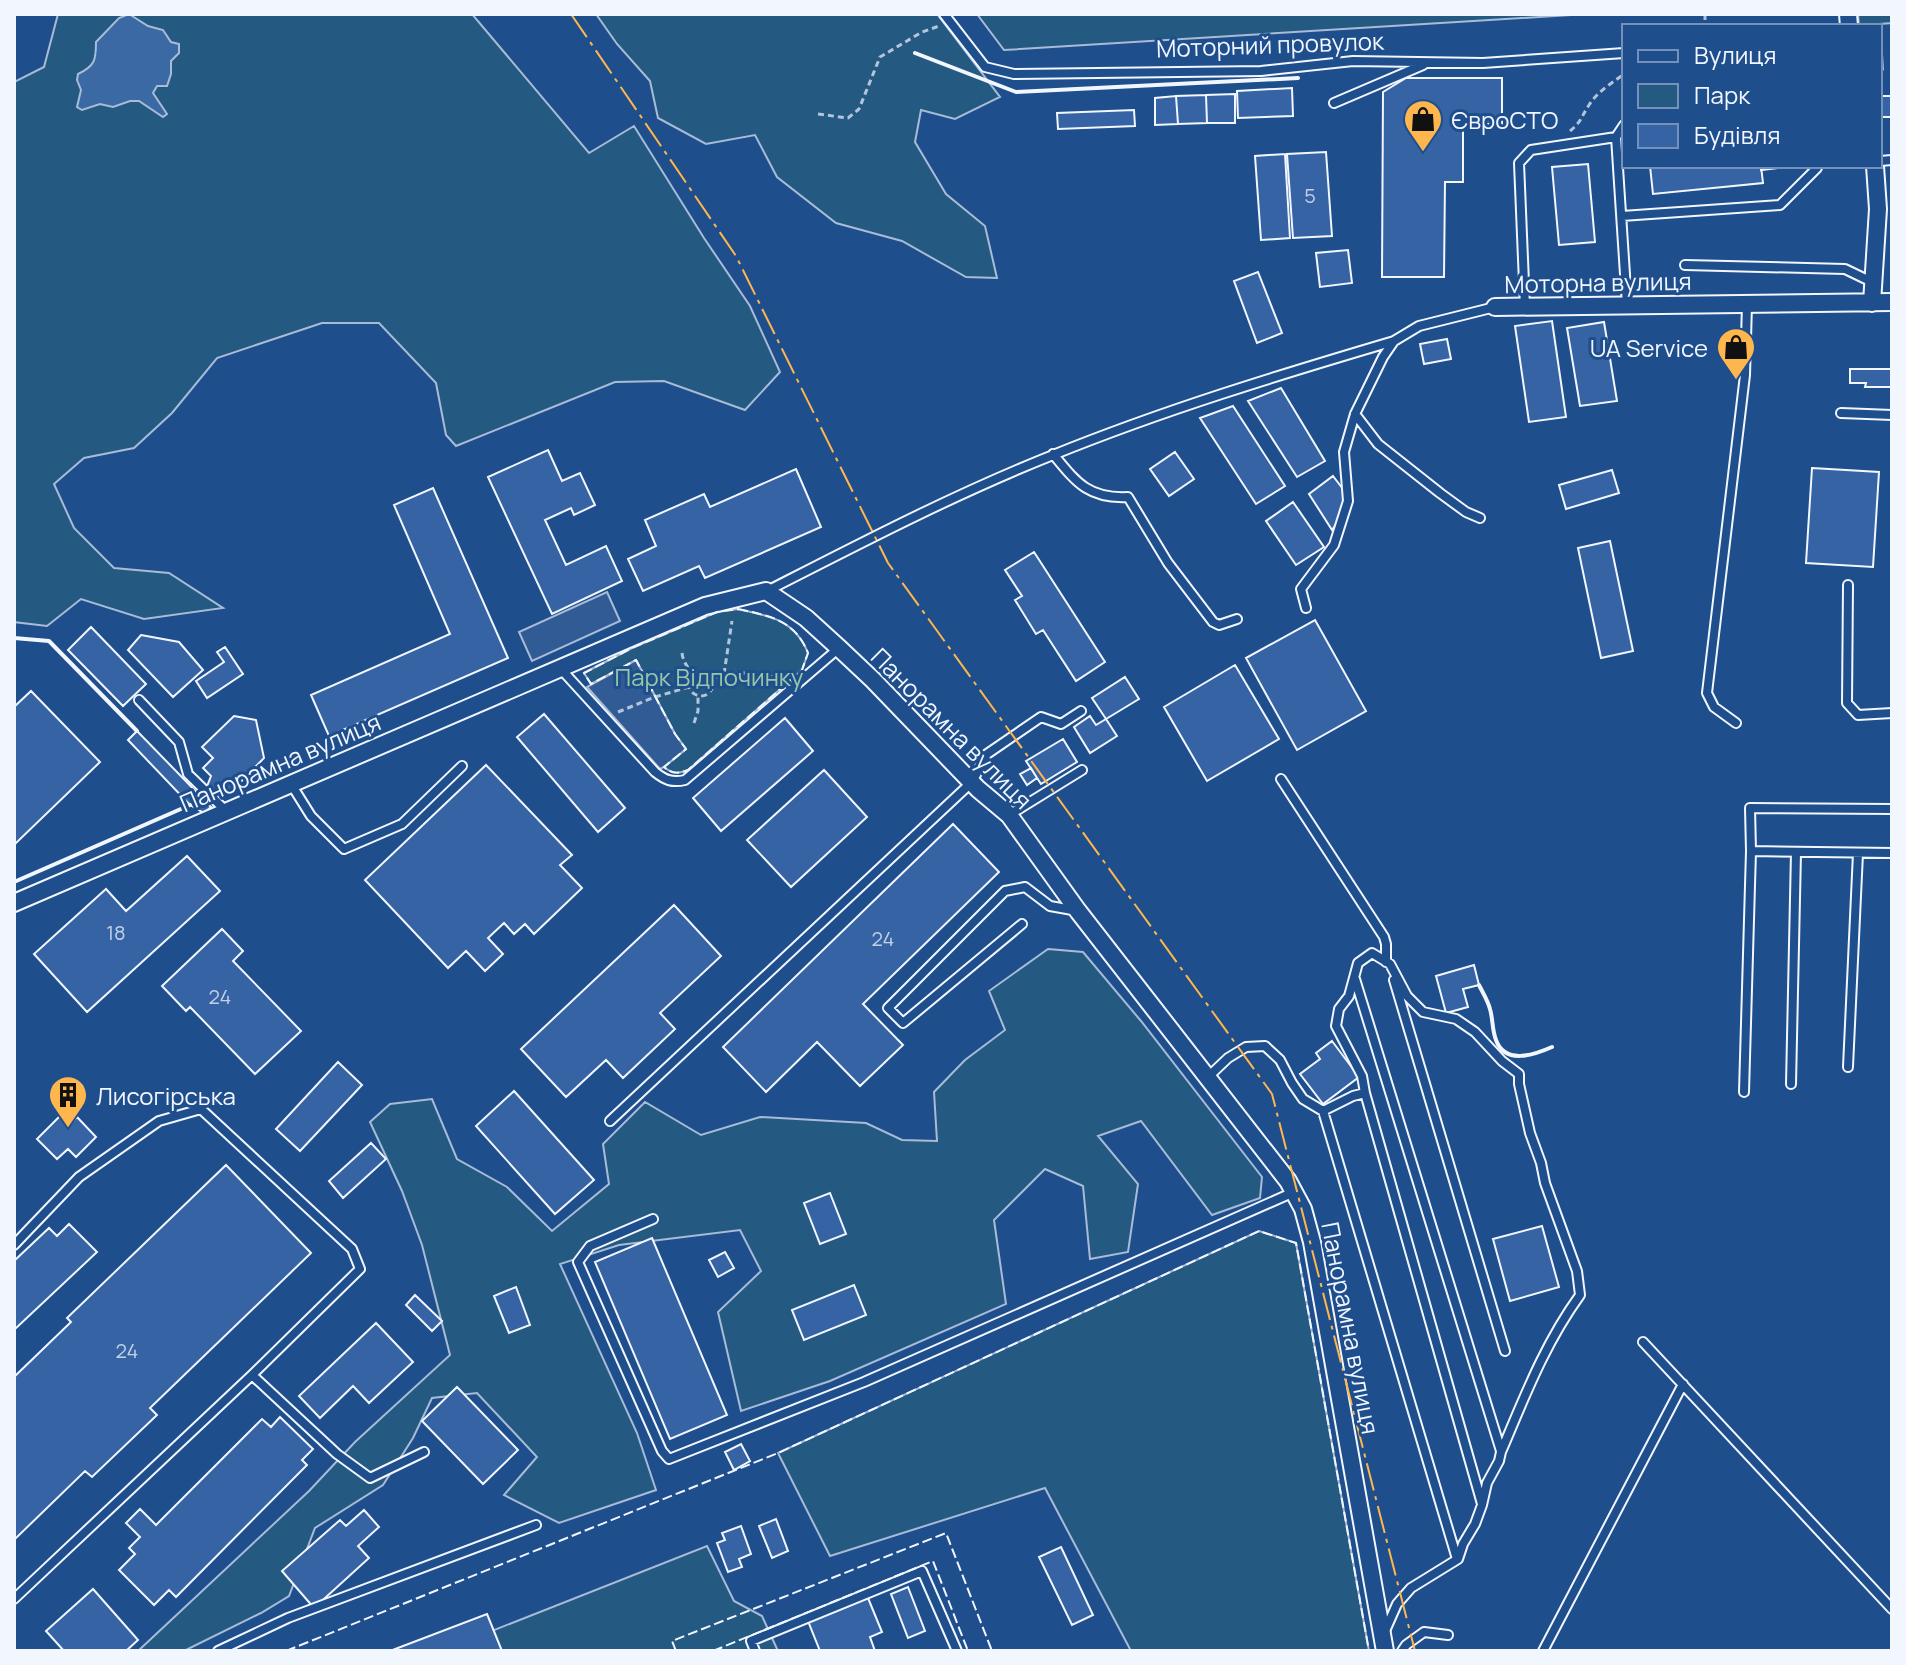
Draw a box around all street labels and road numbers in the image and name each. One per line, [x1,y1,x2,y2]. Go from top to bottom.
street label: Моторний провулок [1156,23,1385,64]
street label: Моторна вулиця [1504,264,1692,300]
street label: Панорамна вулиця [864,640,1040,816]
street label: Панорамна вулиця [174,705,386,819]
street label: Панорамна вулиця [1314,1219,1388,1437]

